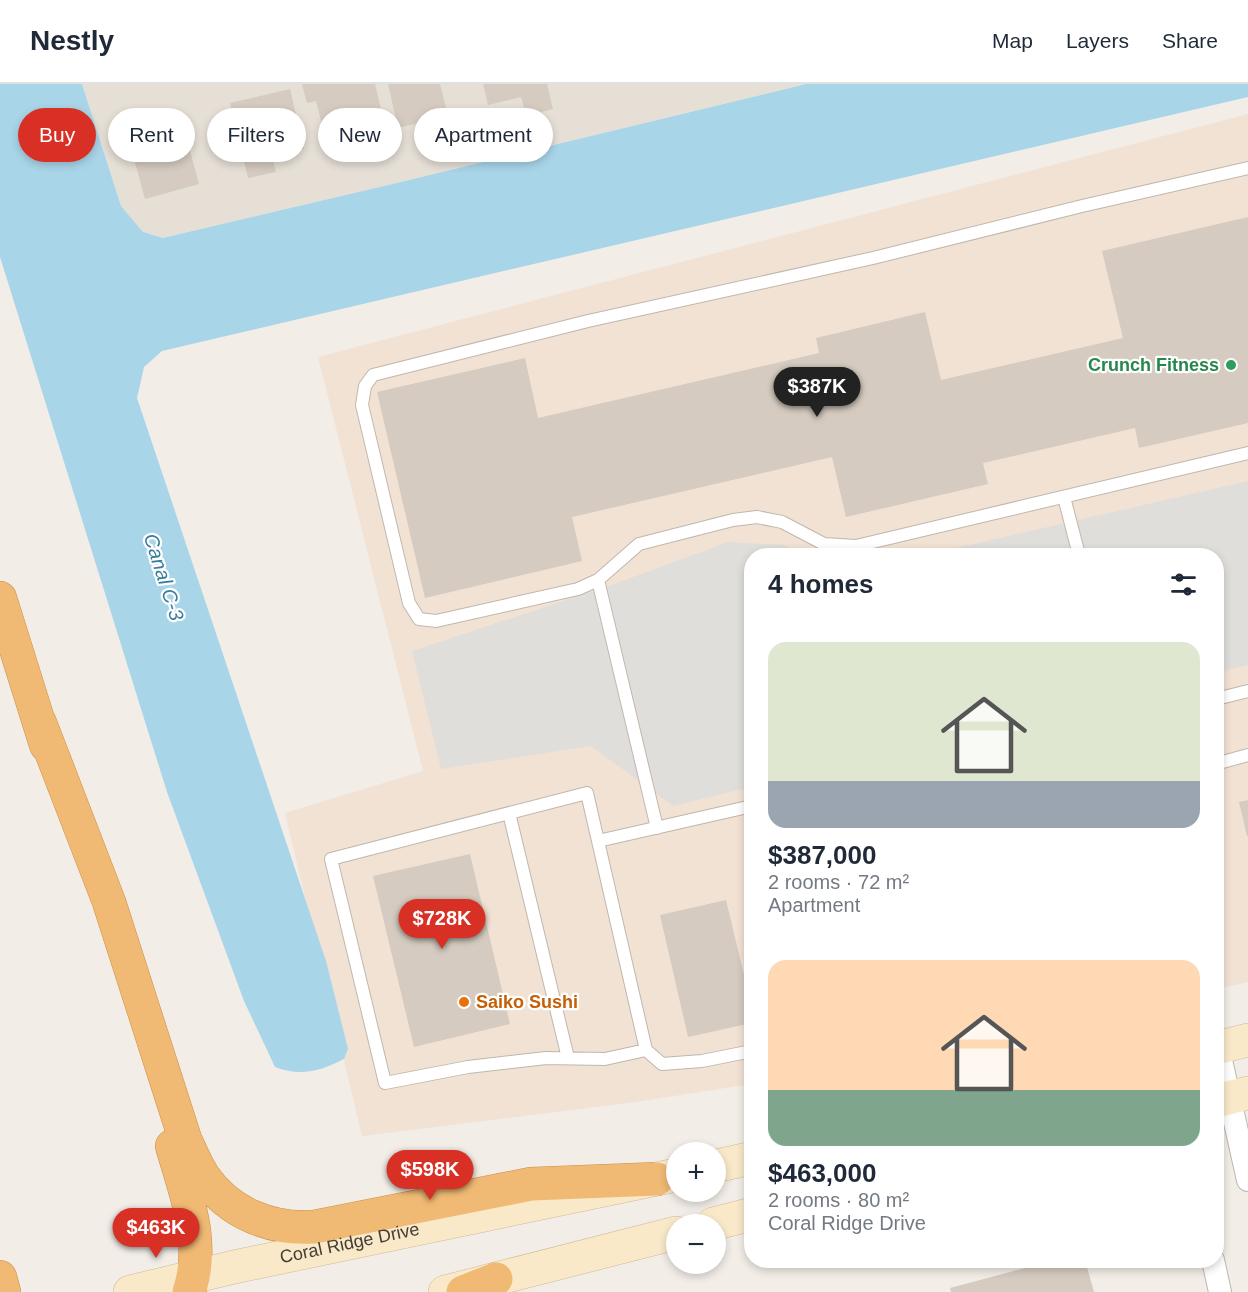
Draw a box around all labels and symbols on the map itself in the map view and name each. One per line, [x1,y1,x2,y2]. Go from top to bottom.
place label: Crunch Fitness [1088,355,1219,375]
marker: Crunch Fitness [1224,358,1238,372]
pin: $387K [775,367,859,418]
water label: Canal C-3 [140,531,188,623]
pin: $728K [400,899,484,950]
place label: Saiko Sushi [476,992,578,1012]
marker: Saiko Sushi [457,995,471,1009]
pin: $598K [388,1150,472,1201]
pin: $463K [114,1208,198,1259]
street label: Coral Ridge Drive [278,1219,421,1267]

